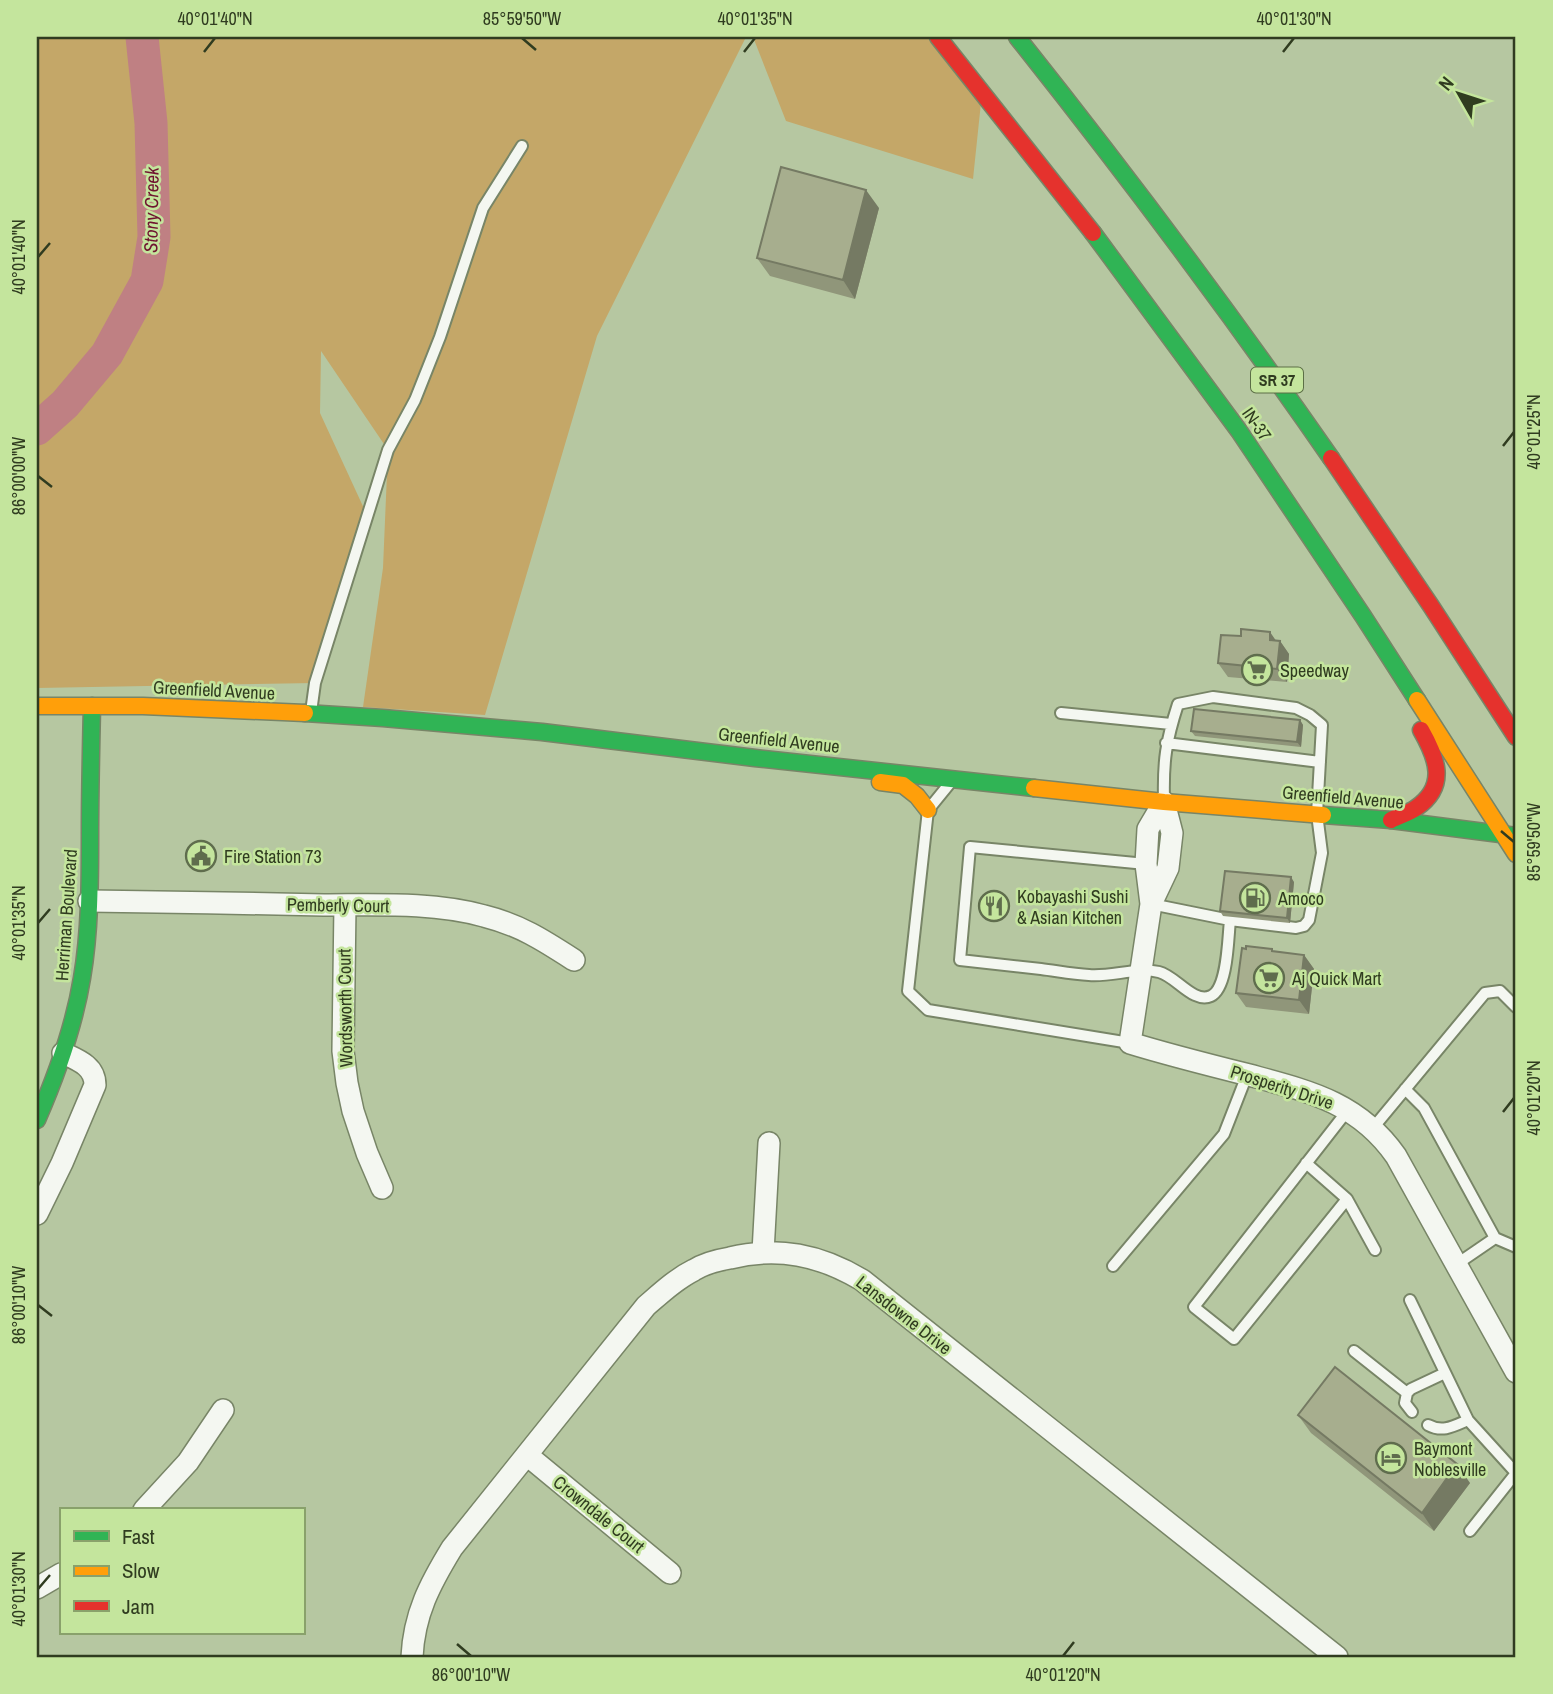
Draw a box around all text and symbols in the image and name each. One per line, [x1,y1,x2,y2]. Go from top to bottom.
text: 40°01'40"N [177,6,253,31]
text: 85°59'50"W [483,6,561,31]
text: 40°01'35"N [717,6,793,31]
text: 40°01'30"N [1256,6,1332,31]
north arrow [1424,60,1494,130]
text: N [1432,71,1459,96]
water label: Stony Creek [137,166,165,253]
text: 40°01'40"N [6,219,31,295]
road number: SR 37 [1251,368,1303,392]
text: 40°01'25"N [1521,394,1546,470]
street label: IN-37 [1236,402,1278,446]
text: 86°00'00"W [6,437,31,515]
supermarket icon: Speedway [1240,653,1274,687]
place label: Speedway [1280,658,1350,683]
street label: Greenfield Avenue [152,674,276,706]
street label: Greenfield Avenue [717,721,841,759]
street label: Greenfield Avenue [1281,779,1405,815]
text: 85°59'50"W [1521,803,1546,881]
public building icon: Fire Station 73 [184,839,218,873]
place label: Fire Station 73 [224,844,322,869]
street label: Herriman Boulevard [49,848,83,982]
fuel station icon: Amoco [1238,881,1272,915]
place label: Kobayashi Sushi & Asian Kitchen [1017,884,1129,930]
text: 40°01'35"N [6,885,31,961]
place label: Amoco [1277,886,1324,911]
restaurant icon: Kobayashi Sushi & Asian Kitchen [977,889,1011,923]
street label: Pemberly Court [287,892,389,918]
street label: Wordsworth Court [331,948,359,1068]
supermarket icon: Aj Quick Mart [1252,961,1286,995]
place label: Aj Quick Mart [1291,966,1381,991]
street label: Prosperity Drive [1227,1059,1337,1115]
text: 40°01'20"N [1521,1060,1546,1136]
text: 86°00'10"W [6,1266,31,1344]
street label: Lansdowne Drive [851,1270,957,1360]
place label: Baymont Noblesville [1414,1436,1486,1482]
hotel icon: Baymont Noblesville [1374,1441,1408,1475]
street label: Crowndale Court [548,1469,650,1559]
legend [60,1508,304,1634]
text: Fast [122,1522,155,1551]
text: 40°01'30"N [6,1551,31,1627]
text: Slow [122,1556,160,1585]
text: Jam [122,1592,155,1621]
text: 86°00'10"W [432,1662,510,1687]
text: 40°01'20"N [1025,1662,1101,1687]

